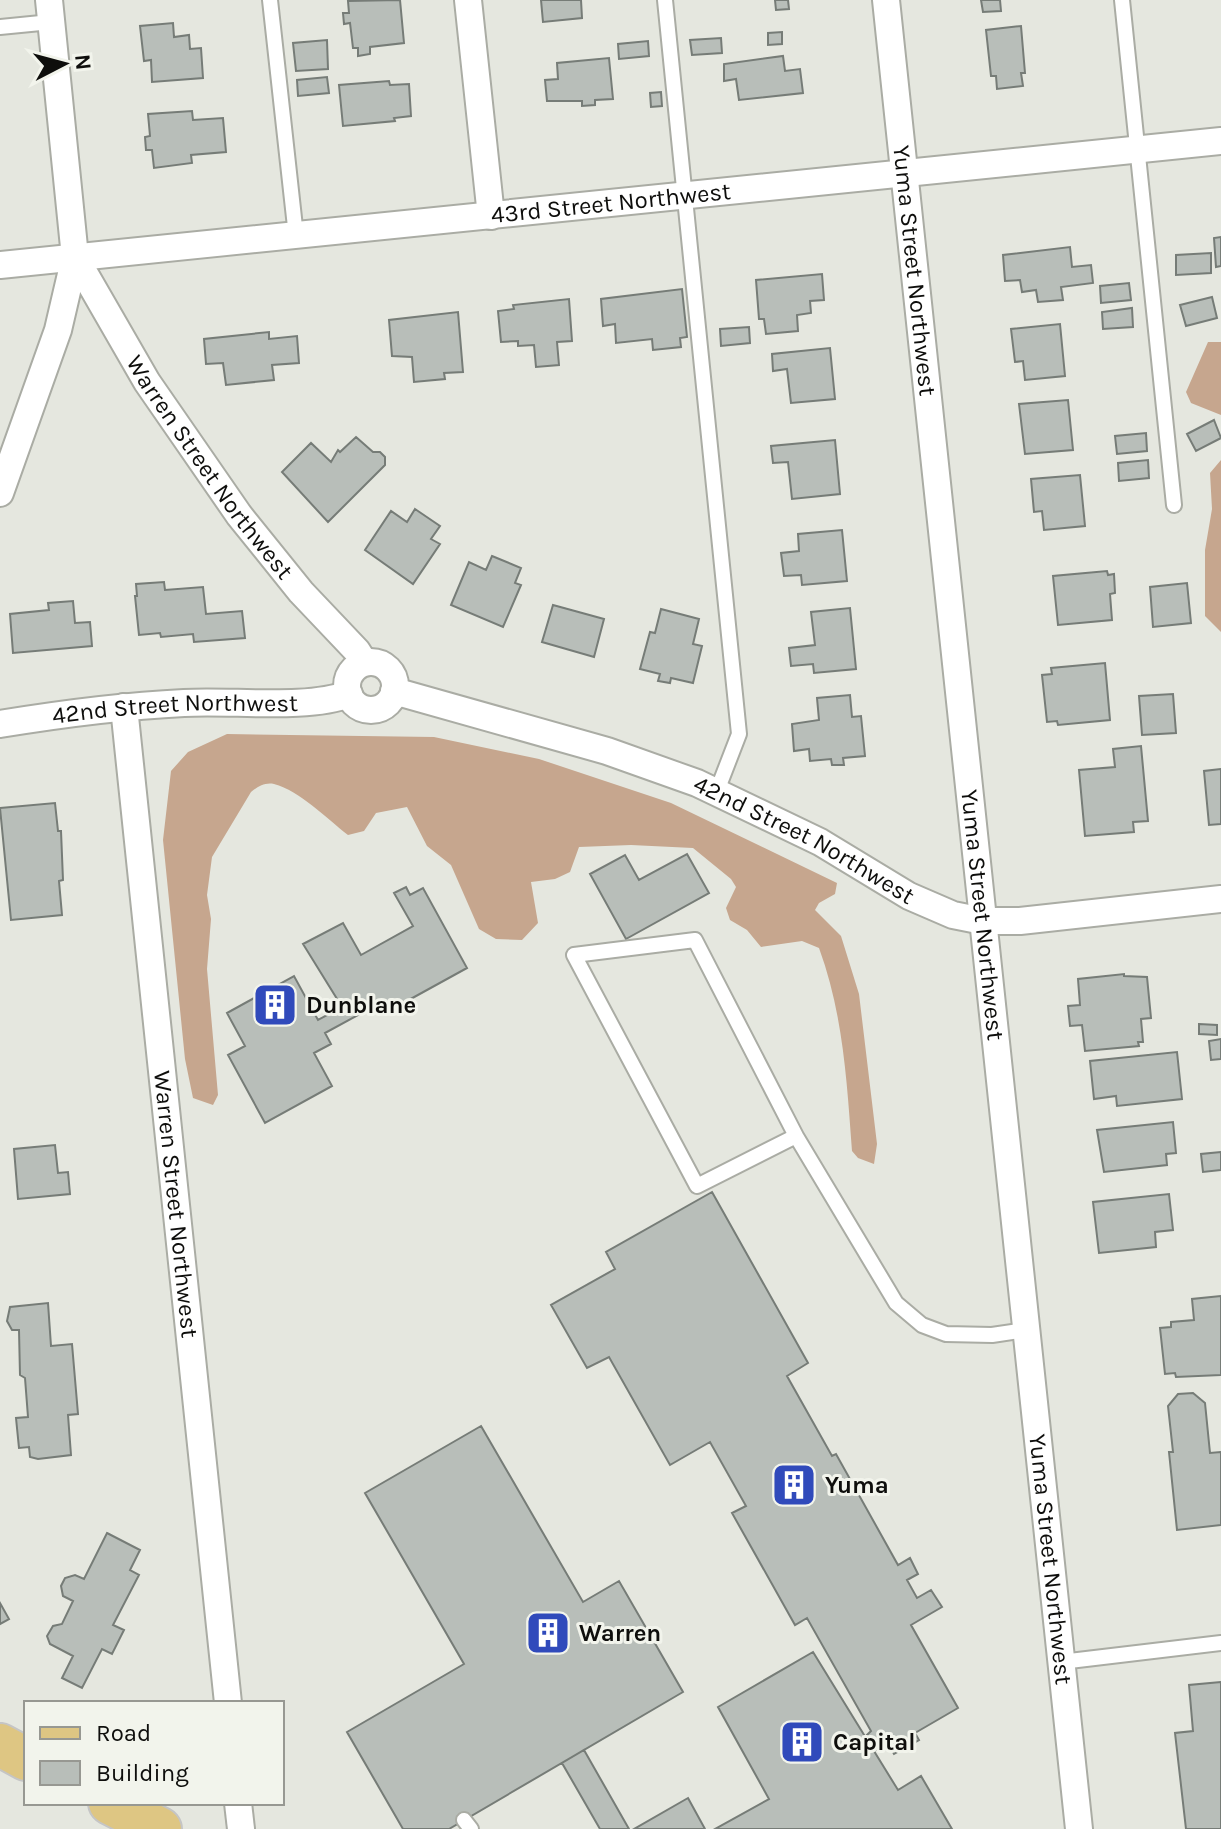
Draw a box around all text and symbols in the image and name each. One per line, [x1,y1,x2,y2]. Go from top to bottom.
north arrow [24,24,104,104]
text: N [69,53,97,71]
street label: Yuma Street Northwest [887,144,942,397]
street label: 43rd Street Northwest [490,177,732,229]
street label: Warren Street Northwest [121,350,299,585]
street label: 42nd Street Northwest [50,688,299,730]
street label: 42nd Street Northwest [689,769,920,910]
street label: Yuma Street Northwest [955,788,1010,1042]
building icon: Dunblane [251,981,299,1029]
place label: Dunblane [306,991,416,1019]
street label: Warren Street Northwest [148,1069,204,1339]
street label: Yuma Street Northwest [1023,1432,1078,1686]
building icon: Yuma [770,1461,818,1509]
place label: Yuma [825,1471,889,1499]
building icon: Warren [524,1609,572,1657]
place label: Warren [579,1619,661,1647]
legend [24,1701,284,1805]
building icon: Capital [778,1718,826,1766]
text: Road [96,1719,151,1747]
place label: Capital [833,1728,916,1756]
text: Building [96,1759,189,1787]

